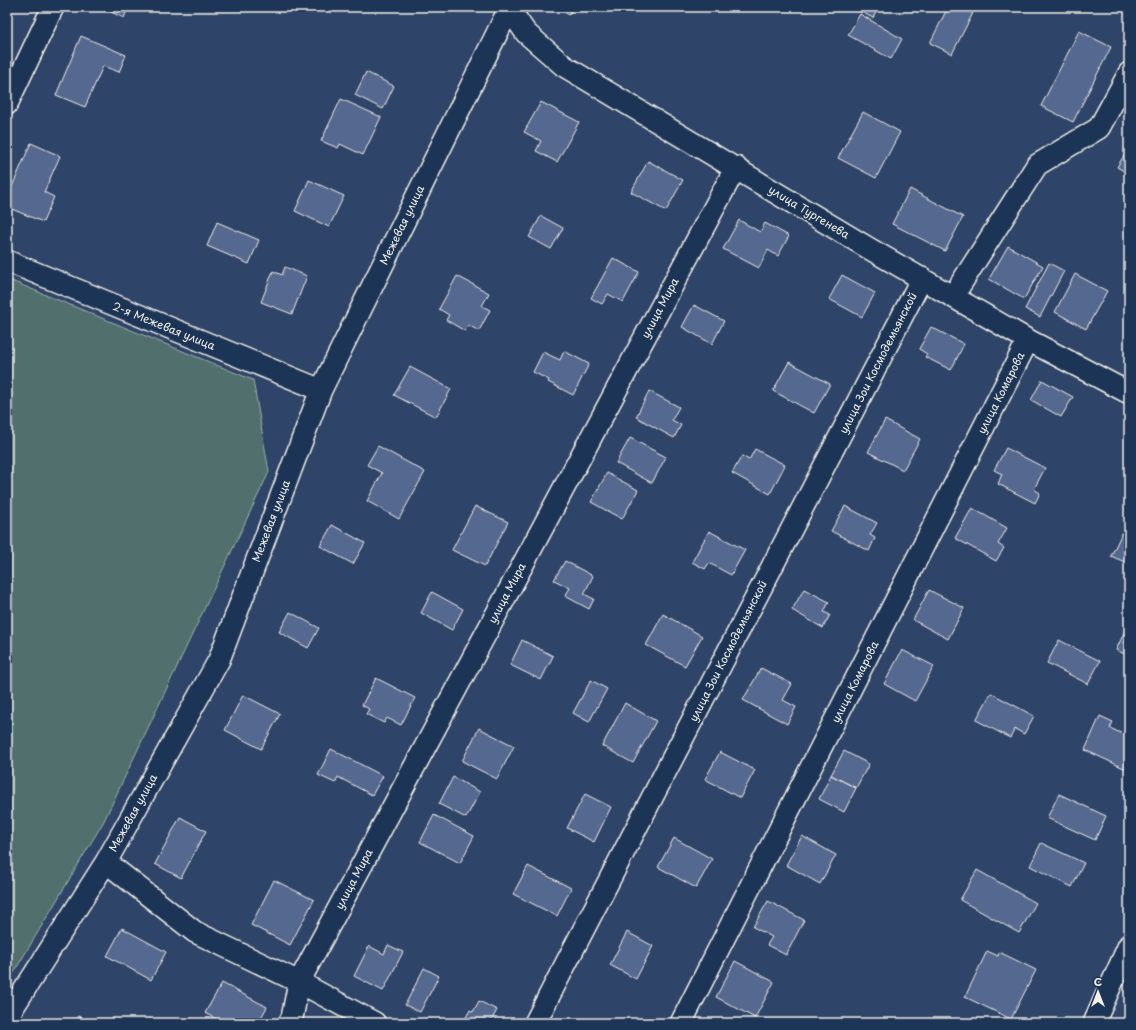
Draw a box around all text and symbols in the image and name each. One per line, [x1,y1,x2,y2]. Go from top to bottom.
street label: улица Тургенева [766,181,853,243]
street label: Межевая улица [375,182,428,267]
street label: улица Мира [637,274,683,341]
street label: улица Зои Космодемьянской [834,289,921,436]
street label: 2-я Межевая улица [110,297,218,354]
street label: улица Комарова [973,349,1029,437]
street label: Межевая улица [247,477,294,564]
street label: улица Мира [484,559,530,626]
street label: улица Зои Космодемьянской [684,577,771,724]
street label: улица Комарова [827,638,883,726]
street label: Межевая улица [104,771,161,855]
street label: улица Мира [331,845,377,912]
north arrow [1078,972,1118,1012]
text: С [1094,973,1102,990]

